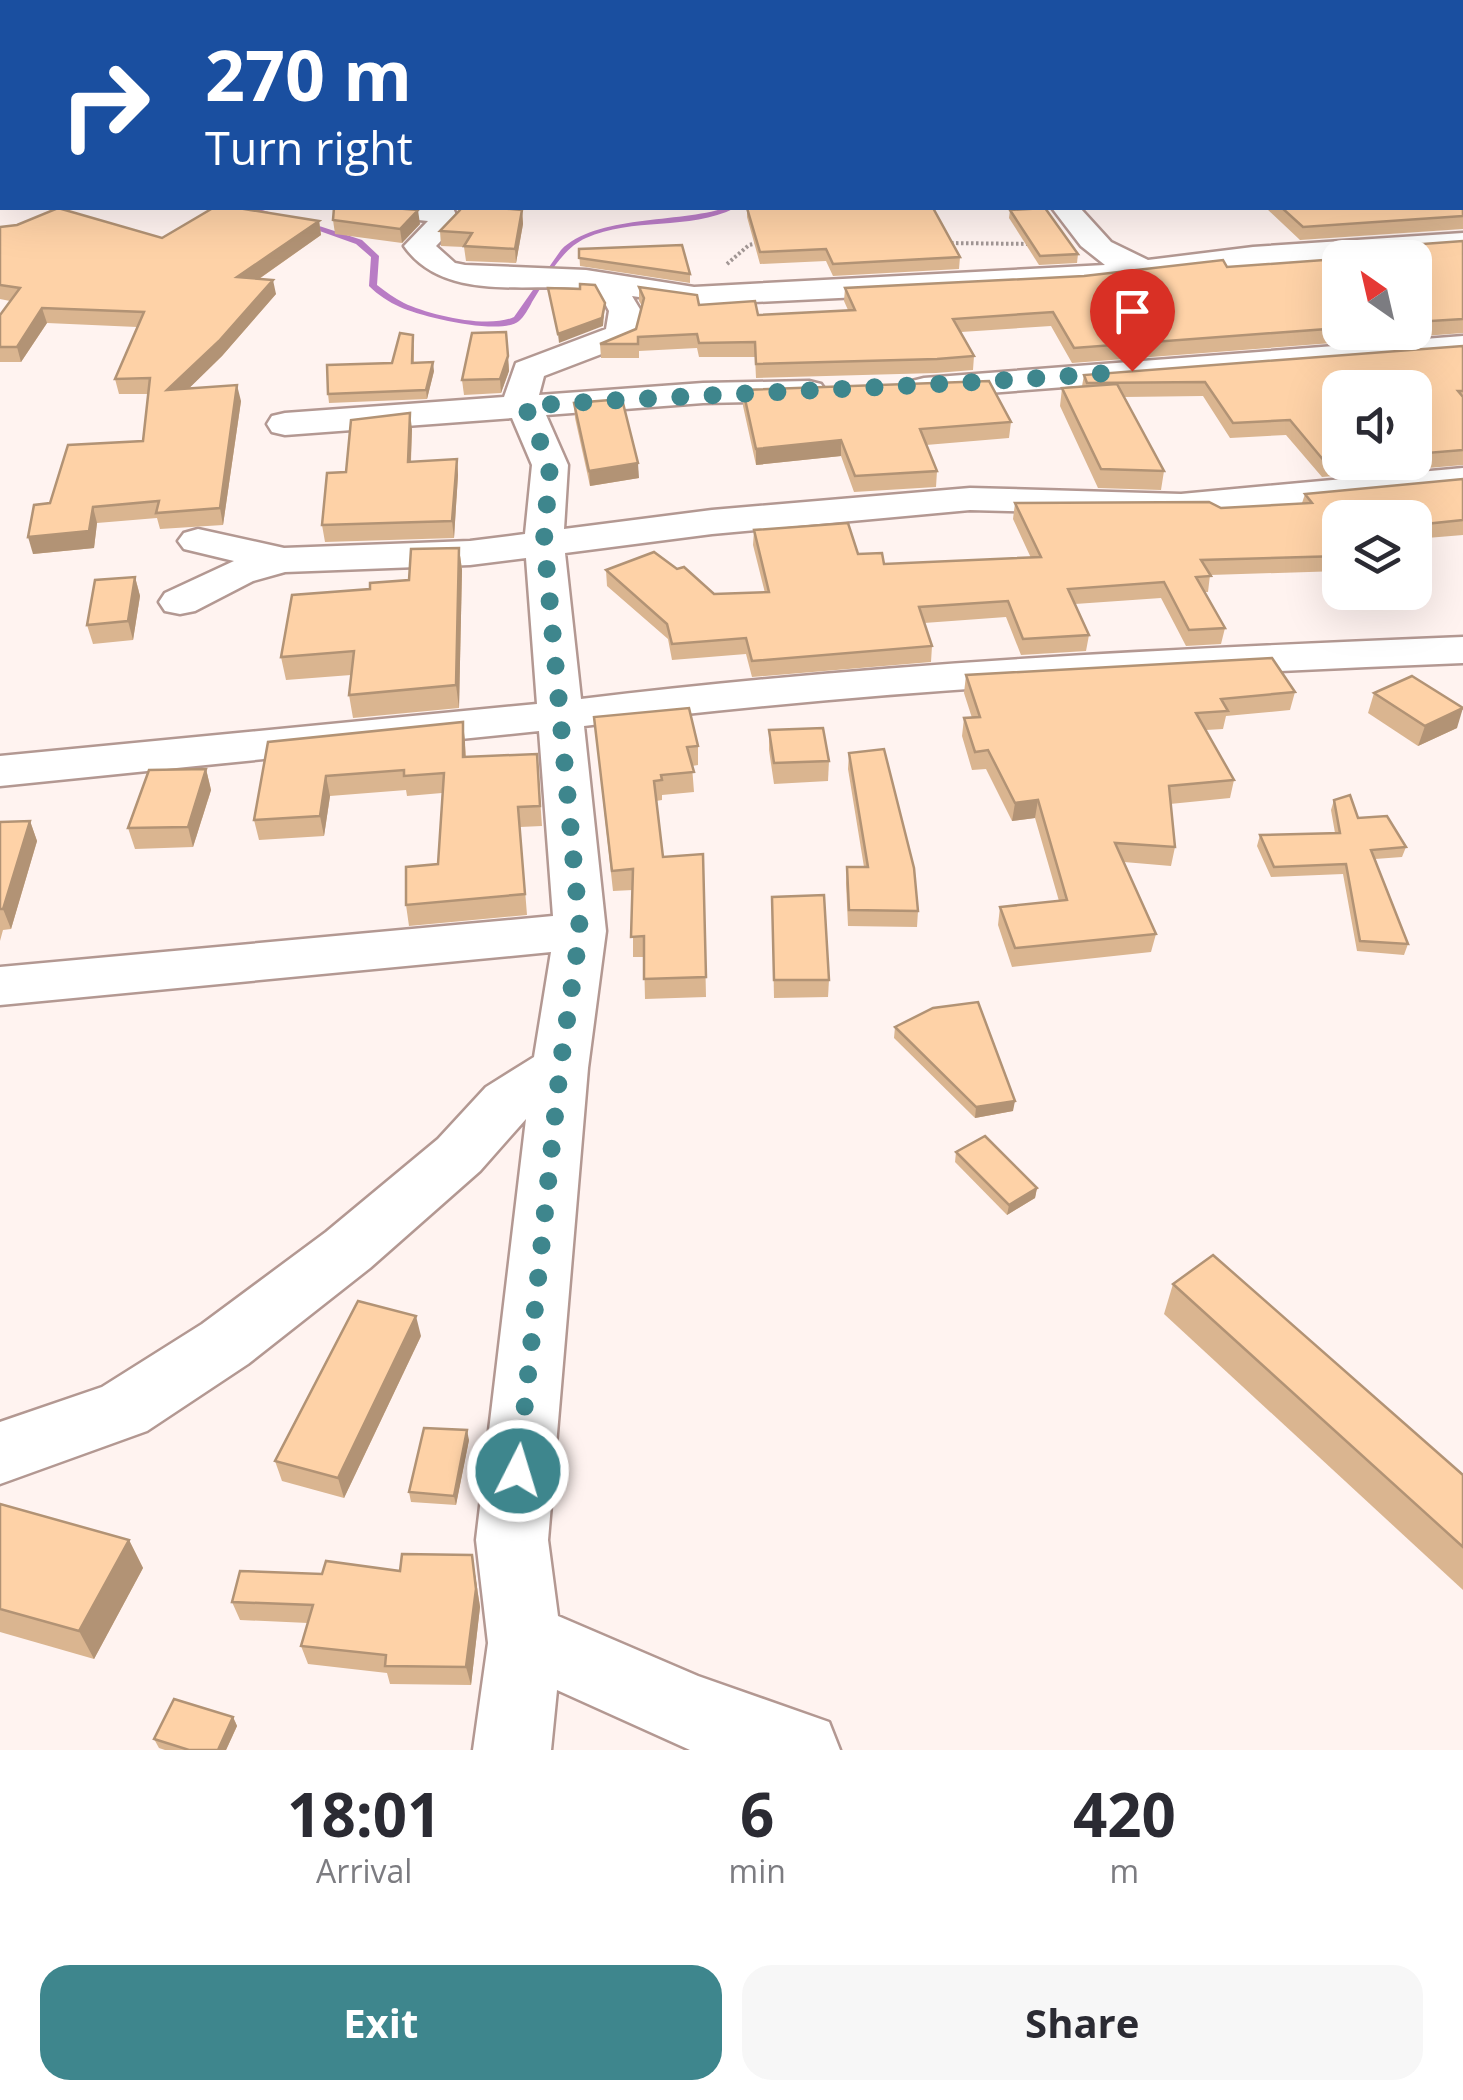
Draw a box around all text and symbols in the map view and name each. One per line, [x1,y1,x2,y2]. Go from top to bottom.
text: 270 m [205,26,412,122]
icon: right [40,40,170,170]
text: Turn right [205,117,413,178]
north arrow [1322,240,1432,350]
map controls [1322,240,1432,610]
pin [1090,269,1175,372]
icon: arrive [1105,284,1160,339]
button: sound [1322,370,1432,480]
button: layers [1322,500,1432,610]
position arrow [466,1419,570,1523]
text: 18:01 [287,1773,441,1855]
text: 6 [740,1773,774,1855]
text: 420 [1073,1773,1176,1855]
text: Arrival [316,1849,412,1892]
text: min [729,1849,786,1892]
text: m [1110,1849,1139,1892]
button: Exit [40,1965,722,2080]
button: Share [742,1965,1423,2080]

